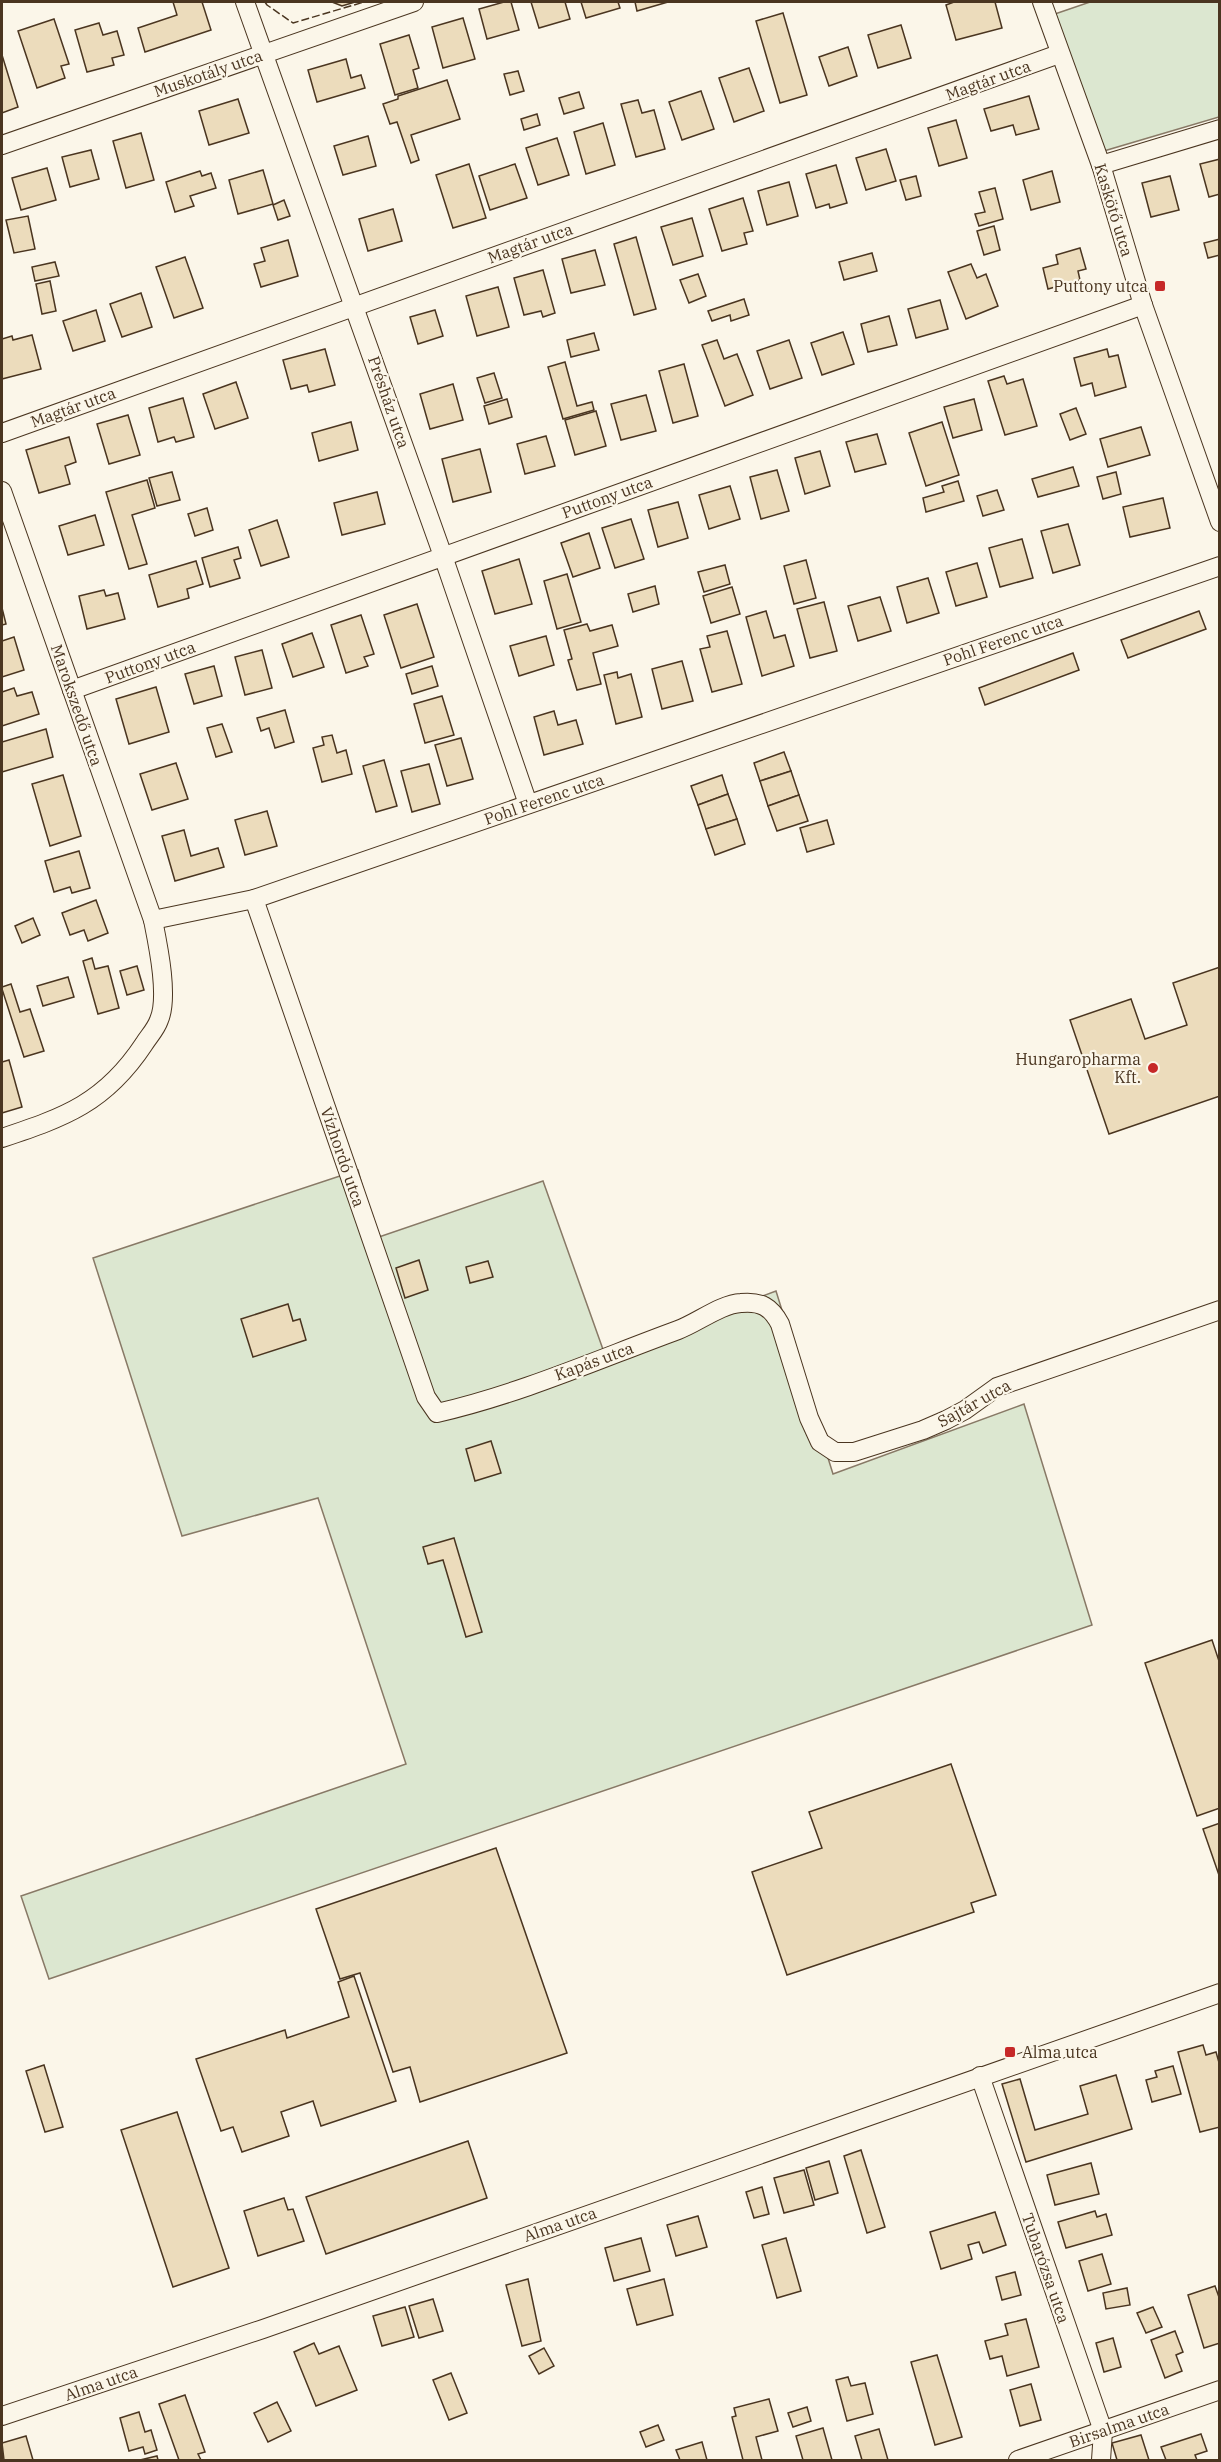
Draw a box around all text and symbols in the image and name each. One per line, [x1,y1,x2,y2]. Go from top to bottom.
street label: Muskotály utca [151,45,265,101]
street label: Magtár utca [943,55,1033,105]
street label: Kaskötő utca [1090,161,1138,259]
street label: Magtár utca [485,218,575,268]
place label: Puttony utca [1053,276,1148,296]
marker: Puttony utca [1153,279,1167,293]
street label: Présház utca [364,353,414,451]
street label: Magtár utca [28,382,118,432]
street label: Puttony utca [559,471,655,523]
street label: Pohl Ferenc utca [940,610,1066,670]
street label: Puttony utca [102,636,198,688]
street label: Marokszedő utca [47,642,107,769]
street label: Pohl Ferenc utca [481,769,607,829]
place label: Hungaropharma Kft. [1015,1049,1141,1087]
marker: Hungaropharma Kft. [1146,1061,1160,1075]
street label: Vízhordó utca [317,1104,370,1210]
street label: Kapás utca [552,1337,636,1385]
street label: Sajtár utca [934,1375,1014,1431]
place label: Alma utca [1022,2042,1098,2062]
marker: Alma utca [1003,2045,1017,2059]
street label: Alma utca [521,2202,599,2246]
street label: Tubarózsa utca [1018,2210,1074,2326]
street label: Alma utca [62,2361,140,2405]
street label: Birsalma utca [1066,2398,1172,2451]

